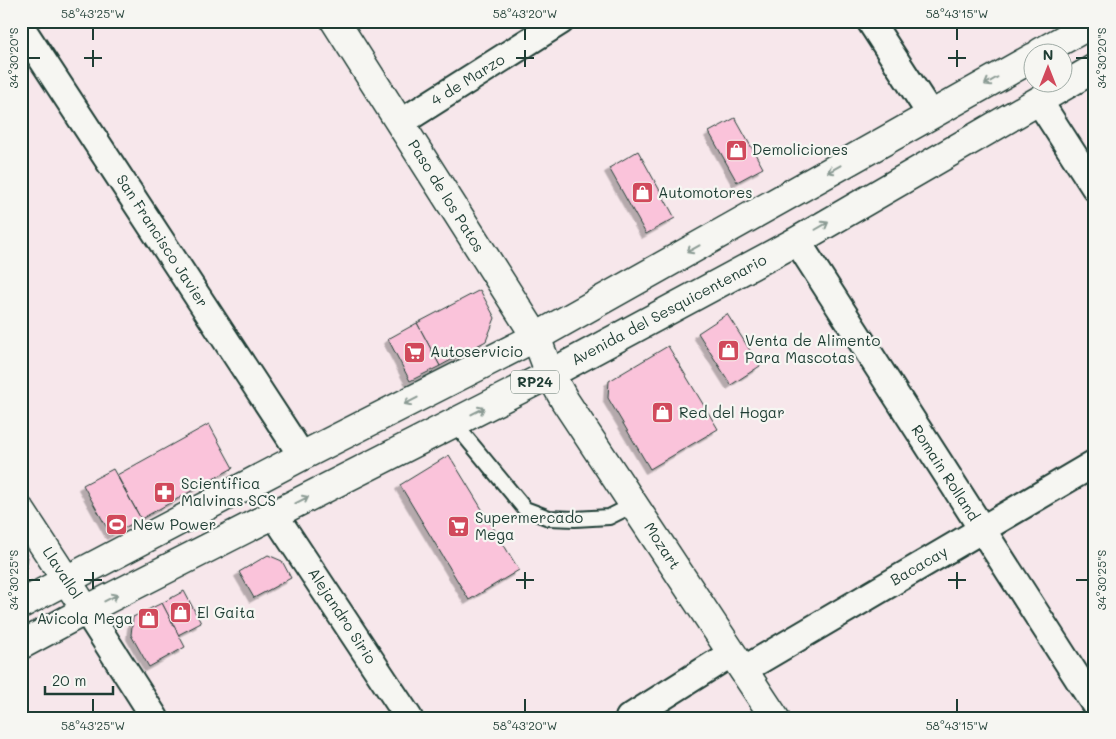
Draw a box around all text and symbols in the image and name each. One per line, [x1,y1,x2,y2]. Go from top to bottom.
text: 58°43'25"W [61,5,125,21]
text: 58°43'20"W [493,5,557,21]
text: 58°43'15"W [926,5,988,21]
text: 34°30'20"S [5,27,21,88]
text: 34°30'20"S [1093,27,1109,88]
north arrow [1024,42,1074,92]
text: N [1043,45,1053,64]
street label: 4 de Marzo [427,49,508,110]
one-way arrow [984,76,999,86]
street label: Paso de los Patos [404,135,490,256]
shop icon: Demoliciones [724,138,748,162]
place label: Demoliciones [752,139,848,159]
one-way arrow [828,165,842,175]
street label: San Francisco Javier [112,170,213,311]
shop icon: Automotores [630,181,654,205]
place label: Automotores [658,182,753,202]
one-way arrow [814,221,829,231]
one-way arrow [685,244,700,254]
street label: Avenida del Sesquicentenario [567,249,770,369]
place label: Venta de Alimento Para Mascotas [745,330,880,367]
shop icon: Venta de Alimento Para Mascotas [717,338,741,362]
supermarket icon: Autoservicio [402,340,426,364]
place label: Autoservicio [430,341,523,361]
road number: RP24 [511,371,559,394]
one-way arrow [404,397,419,406]
shop icon: Red del Hogar [651,401,675,425]
place label: Red del Hogar [679,402,785,422]
one-way arrow [470,405,485,415]
street label: Romain Rolland [907,421,984,524]
place label: Scientifica Malvinas SCS [181,473,276,510]
pharmacy icon: Scientifica Malvinas SCS [153,481,177,505]
one-way arrow [294,495,309,504]
place label: Supermercado Mega [475,507,583,544]
sports icon: New Power [105,513,129,537]
place label: New Power [133,514,216,534]
supermarket icon: Supermercado Mega [447,515,471,539]
street label: Mozart [640,518,686,573]
street label: Bacacay [886,541,951,590]
street label: Llavallol [39,542,87,602]
text: 34°30'25"S [5,550,21,610]
text: 34°30'25"S [1093,550,1109,610]
street label: Alejandro Sirio [304,563,381,667]
one-way arrow [103,593,118,603]
shop icon: El Gaita [169,601,193,625]
place label: El Gaita [197,602,255,622]
shop icon: Avicola Mega [137,607,161,631]
place label: Avicola Mega [37,608,133,628]
scale bar [45,664,112,696]
text: 20 m [52,670,86,690]
text: 58°43'25"W [61,717,125,733]
text: 58°43'20"W [493,717,557,733]
text: 58°43'15"W [926,717,988,733]

